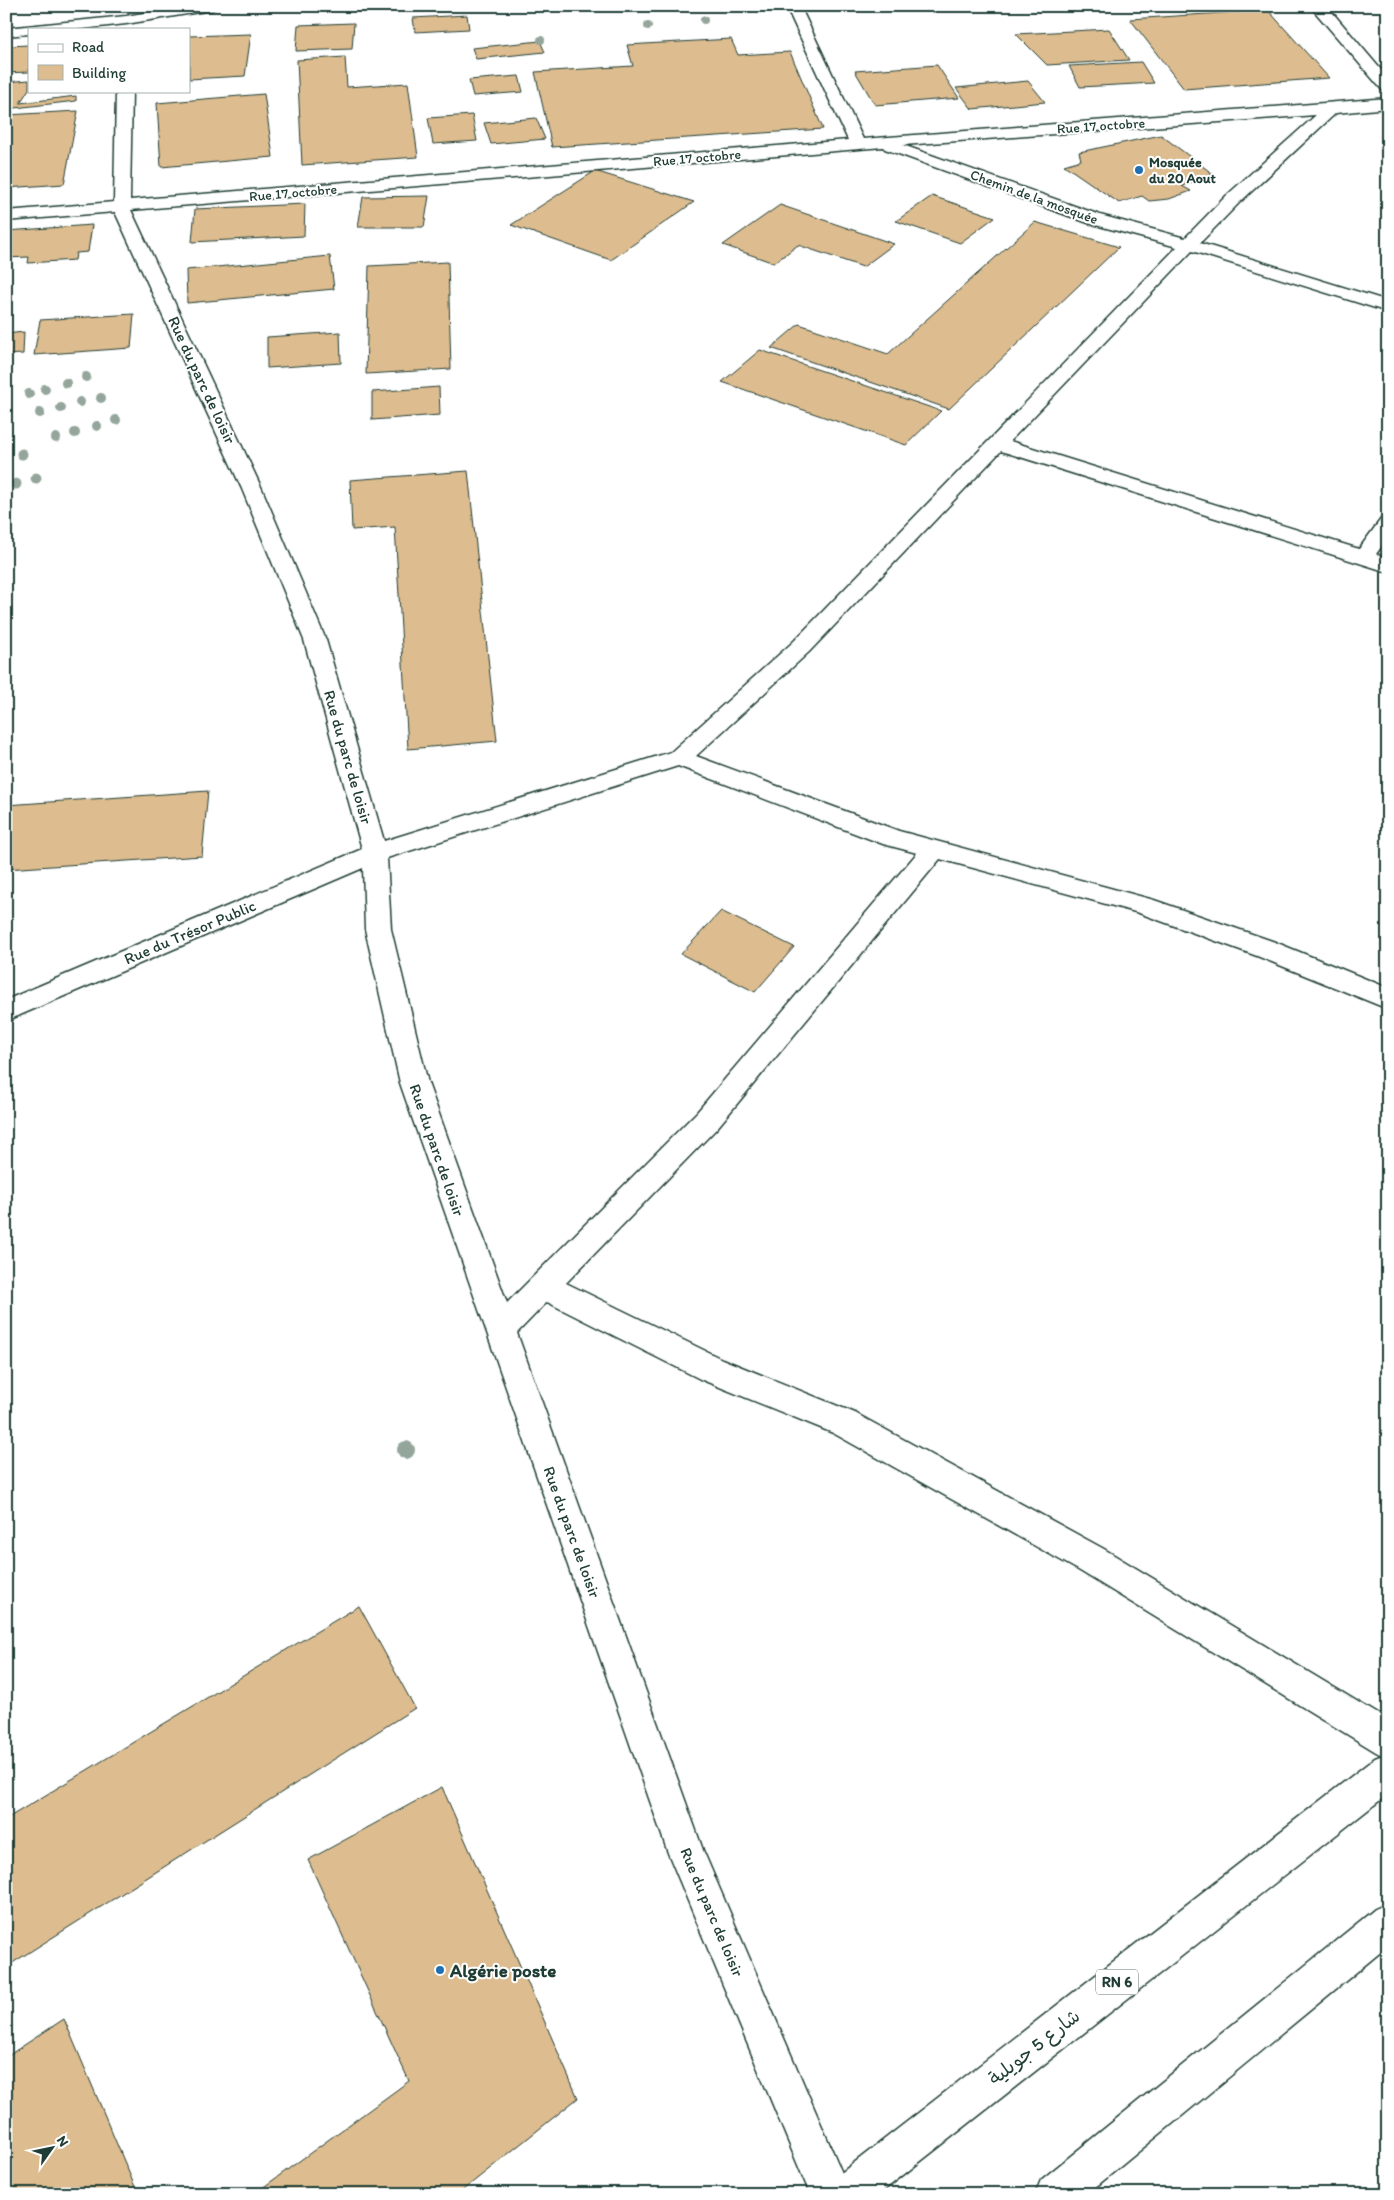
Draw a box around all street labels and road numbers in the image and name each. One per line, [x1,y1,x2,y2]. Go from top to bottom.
street label: Rue 17 octobre [1056,114,1146,138]
street label: Rue 17 octobre [652,146,742,170]
street label: Chemin de la mosquée [968,166,1100,228]
street label: Rue 17 octobre [248,181,338,205]
street label: Rue du parc de loisir [164,313,240,447]
street label: Rue du parc de loisir [320,688,376,826]
street label: Rue du Trésor Public [121,896,259,968]
street label: Rue du parc de loisir [405,1081,469,1219]
street label: Rue du parc de loisir [539,1464,605,1600]
street label: Rue du parc de loisir [676,1845,748,1979]
road number: RN 6 [1096,1970,1138,1994]
street label: شارع 5 جويلية [984,2004,1086,2091]

